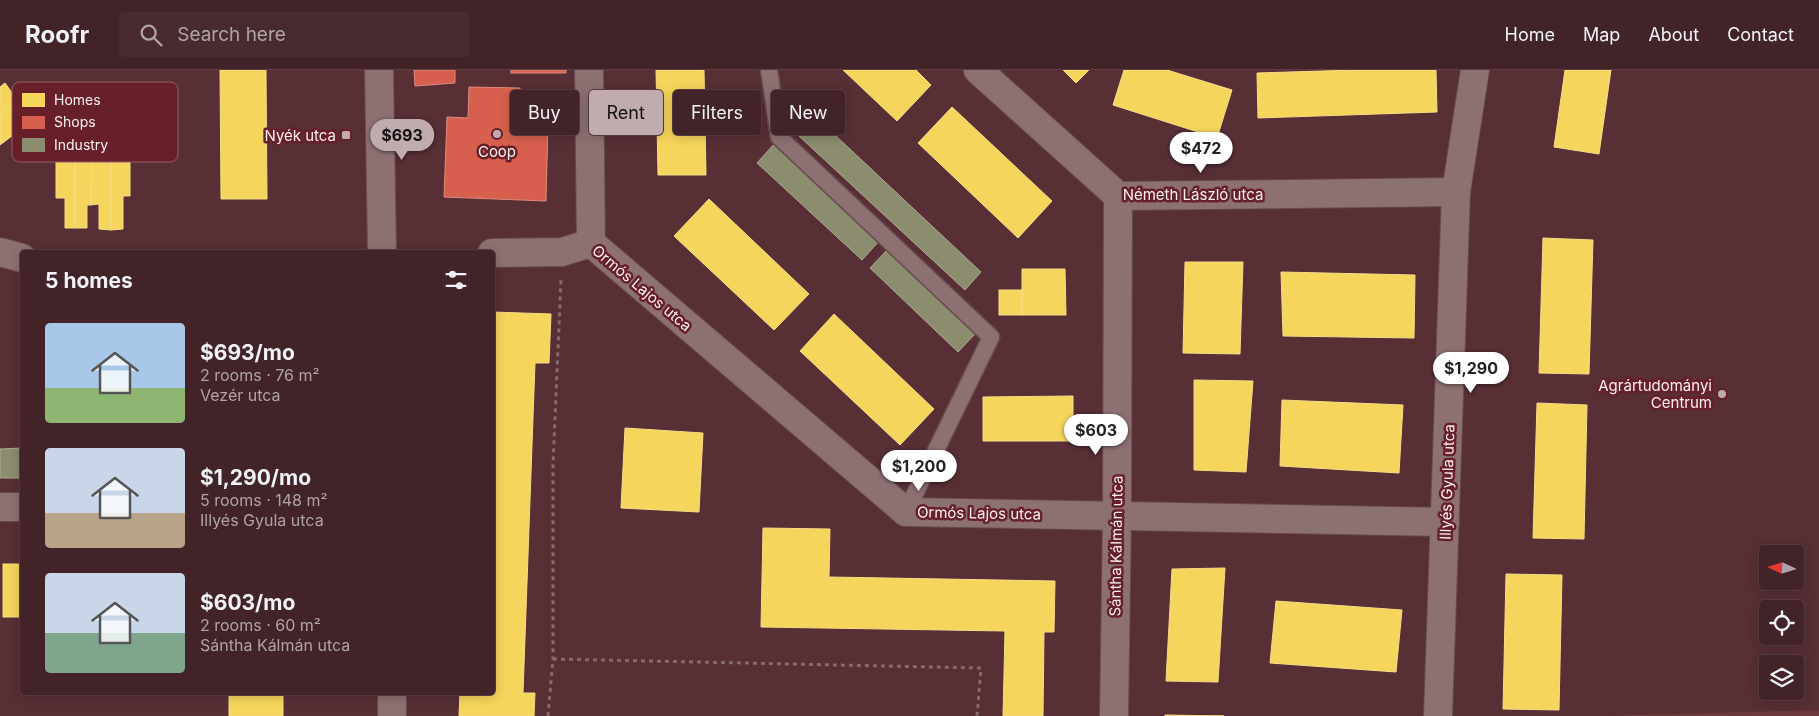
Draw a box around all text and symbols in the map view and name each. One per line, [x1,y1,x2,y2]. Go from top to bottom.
search box [119,12,469,57]
text: Roofr [25,20,89,49]
icon: search [137,21,165,49]
text: Search here [177,23,286,46]
text: Home [1505,24,1555,45]
text: Map [1583,24,1620,45]
text: About [1648,24,1699,45]
text: Contact [1727,24,1794,45]
legend [12,82,178,162]
chip: Buy [510,90,579,135]
chip: Rent [589,90,663,135]
chip: Filters [673,90,761,135]
chip: New [771,90,845,135]
text: Homes [54,91,101,108]
text: Shops [54,113,96,130]
pin: $693 [372,118,432,161]
text: $693 [381,125,423,145]
place label: Nyék utca [265,126,336,145]
marker: Coop [491,128,503,140]
marker: Nyék utca [340,129,352,141]
pin: $472 [1171,132,1231,174]
text: Industry [54,136,108,153]
text: $472 [1181,138,1221,158]
place label: Coop [478,142,516,161]
street label: Németh László utca [1123,185,1263,204]
street label: Ormós Lajos utca [588,241,696,335]
icon: filters [442,266,470,294]
text: 5 homes [45,268,133,293]
text: $693/mo [200,340,295,365]
icon: home [85,343,145,403]
pin: $1,290 [1430,352,1512,394]
text: $1,290 [1444,358,1498,378]
text: 2 rooms · 76 m² [200,365,320,385]
place label: Agrártudományi Centrum [1598,376,1712,412]
text: Vezér utca [200,385,281,405]
marker: Agrártudományi Centrum [1716,388,1728,400]
pin: $603 [1066,414,1126,456]
text: $603 [1075,420,1117,440]
street label: Illyés Gyula utca [1435,424,1459,540]
pin: $1,200 [878,450,960,492]
text: $1,200 [892,456,946,476]
text: $1,290/mo [200,465,311,490]
icon: home [85,468,145,528]
street label: Sántha Kálmán utca [1105,475,1127,617]
text: 5 rooms · 148 m² [200,490,328,510]
street label: Ormós Lajos utca [917,502,1041,524]
text: Illyés Gyula utca [200,510,324,530]
north arrow [1759,545,1804,590]
map controls [1759,545,1804,700]
text: $603/mo [200,590,295,615]
icon: home [85,593,145,653]
button: locate [1759,600,1804,645]
text: 2 rooms · 60 m² [200,615,321,635]
text: Sántha Kálmán utca [200,635,350,655]
button: layers [1759,655,1804,700]

